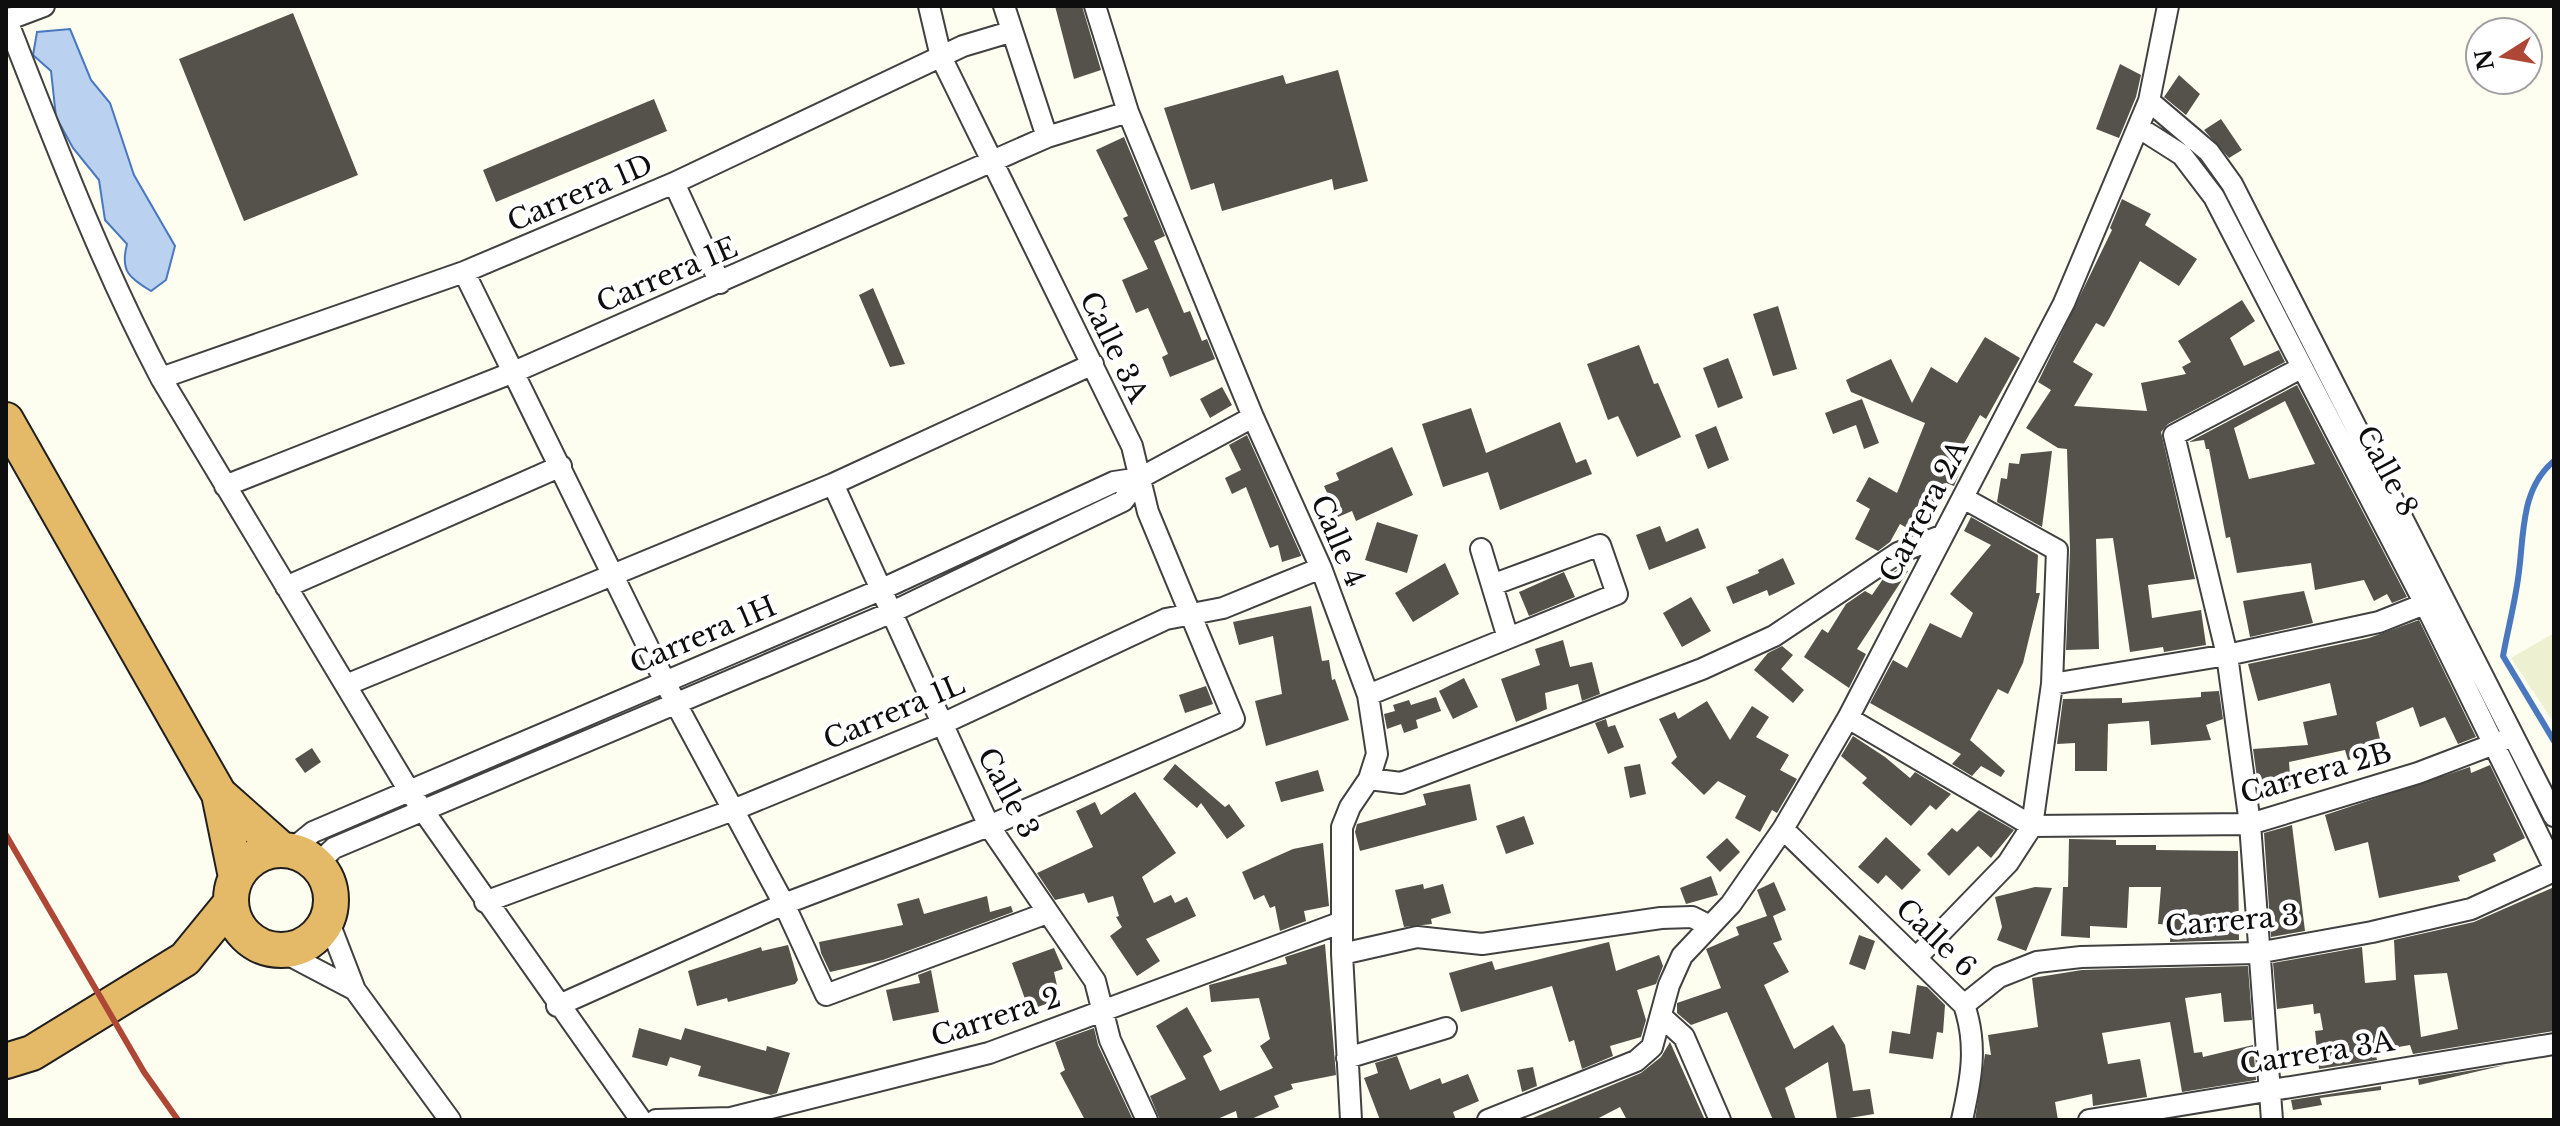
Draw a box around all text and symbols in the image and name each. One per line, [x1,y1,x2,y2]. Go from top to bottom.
north arrow [2464,16,2544,96]
text: N [2470,47,2500,72]
street label: Carrera 1D [502,147,658,239]
street label: Carrera 1E [591,230,743,320]
street label: Calle 3A [1072,286,1156,409]
street label: Calle 8 [2349,420,2425,522]
street label: Carrera 2A [1872,434,1976,588]
street label: Calle 4 [1303,490,1373,592]
street label: Carrera 1H [625,589,781,681]
street label: Carrera 1L [818,667,970,757]
street label: Carrera 2B [2236,735,2396,811]
street label: Calle 3 [970,742,1046,844]
street label: Calle 6 [1889,891,1983,985]
street label: Carrera 3 [2164,898,2300,944]
street label: Carrera 2 [927,980,1065,1054]
street label: Carrera 3A [2237,1023,2397,1082]

